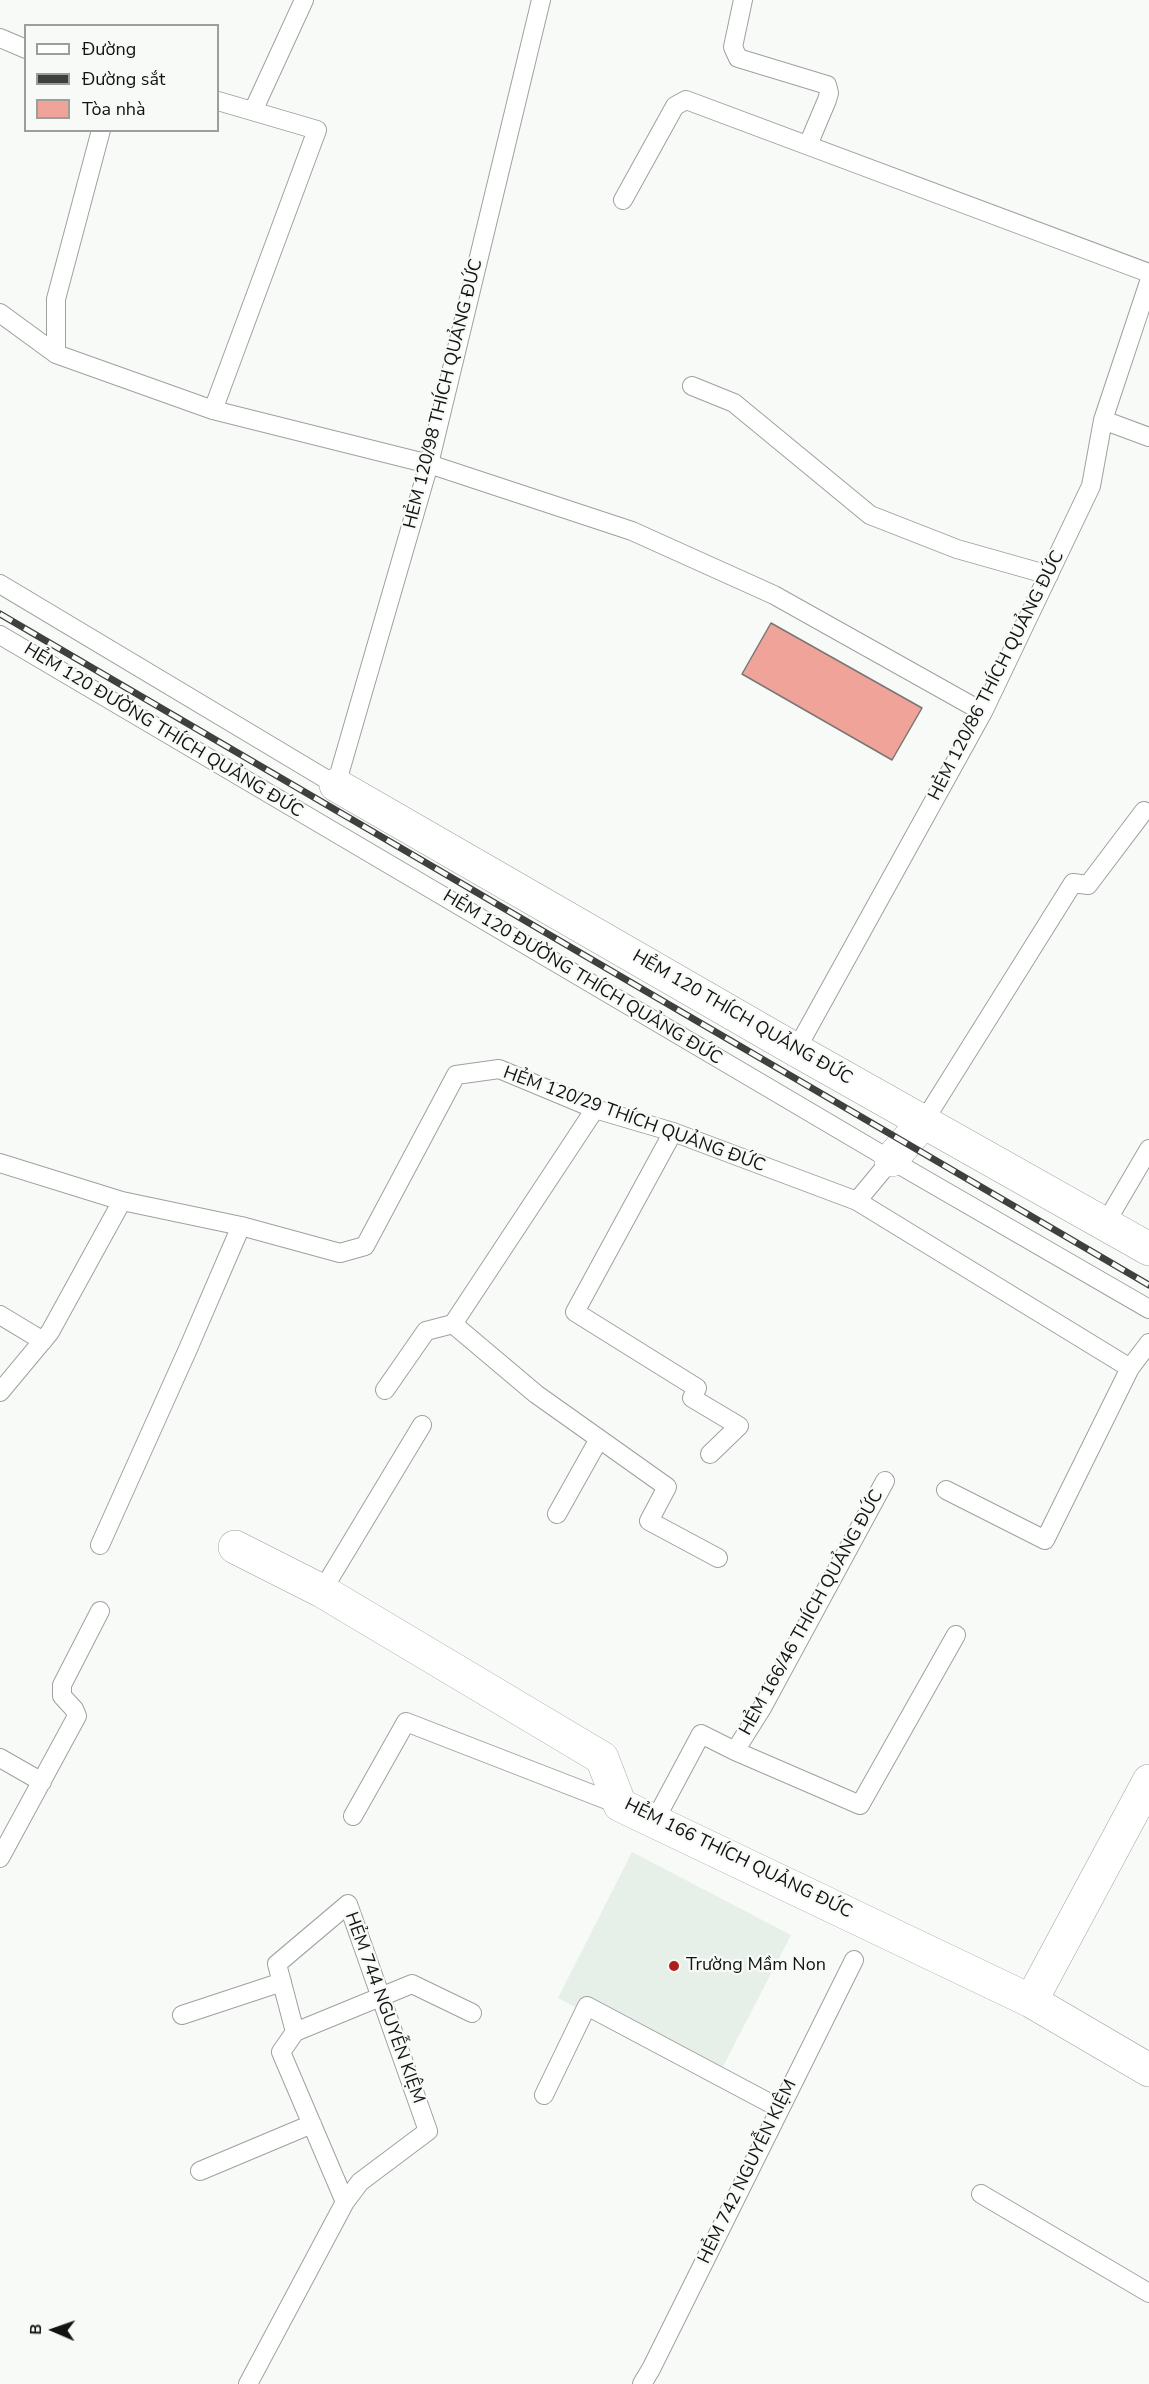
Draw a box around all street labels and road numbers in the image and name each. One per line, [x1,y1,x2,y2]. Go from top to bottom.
street label: HẺM 120/98 THÍCH QUẢNG ĐỨC [400,257,488,531]
street label: HẺM 120/86 THÍCH QUẢNG ĐỨC [924,548,1070,804]
street label: HẺM 120 ĐƯỜNG THÍCH QUẢNG ĐỨC [20,639,306,823]
street label: HẺM 120 ĐƯỜNG THÍCH QUẢNG ĐỨC [439,886,725,1070]
street label: HẺM 120 THÍCH QUẢNG ĐỨC [628,946,856,1090]
street label: HẺM 120/29 THÍCH QUẢNG ĐỨC [500,1062,768,1178]
street label: HẺM 166/46 THÍCH QUẢNG ĐỨC [735,1487,889,1739]
street label: HẺM 166 THÍCH QUẢNG ĐỨC [621,1794,855,1924]
street label: HẺM 744 NGUYỄN KIỆM [339,1909,429,2107]
street label: HẺM 742 NGUYỄN KIỆM [694,2077,802,2267]

